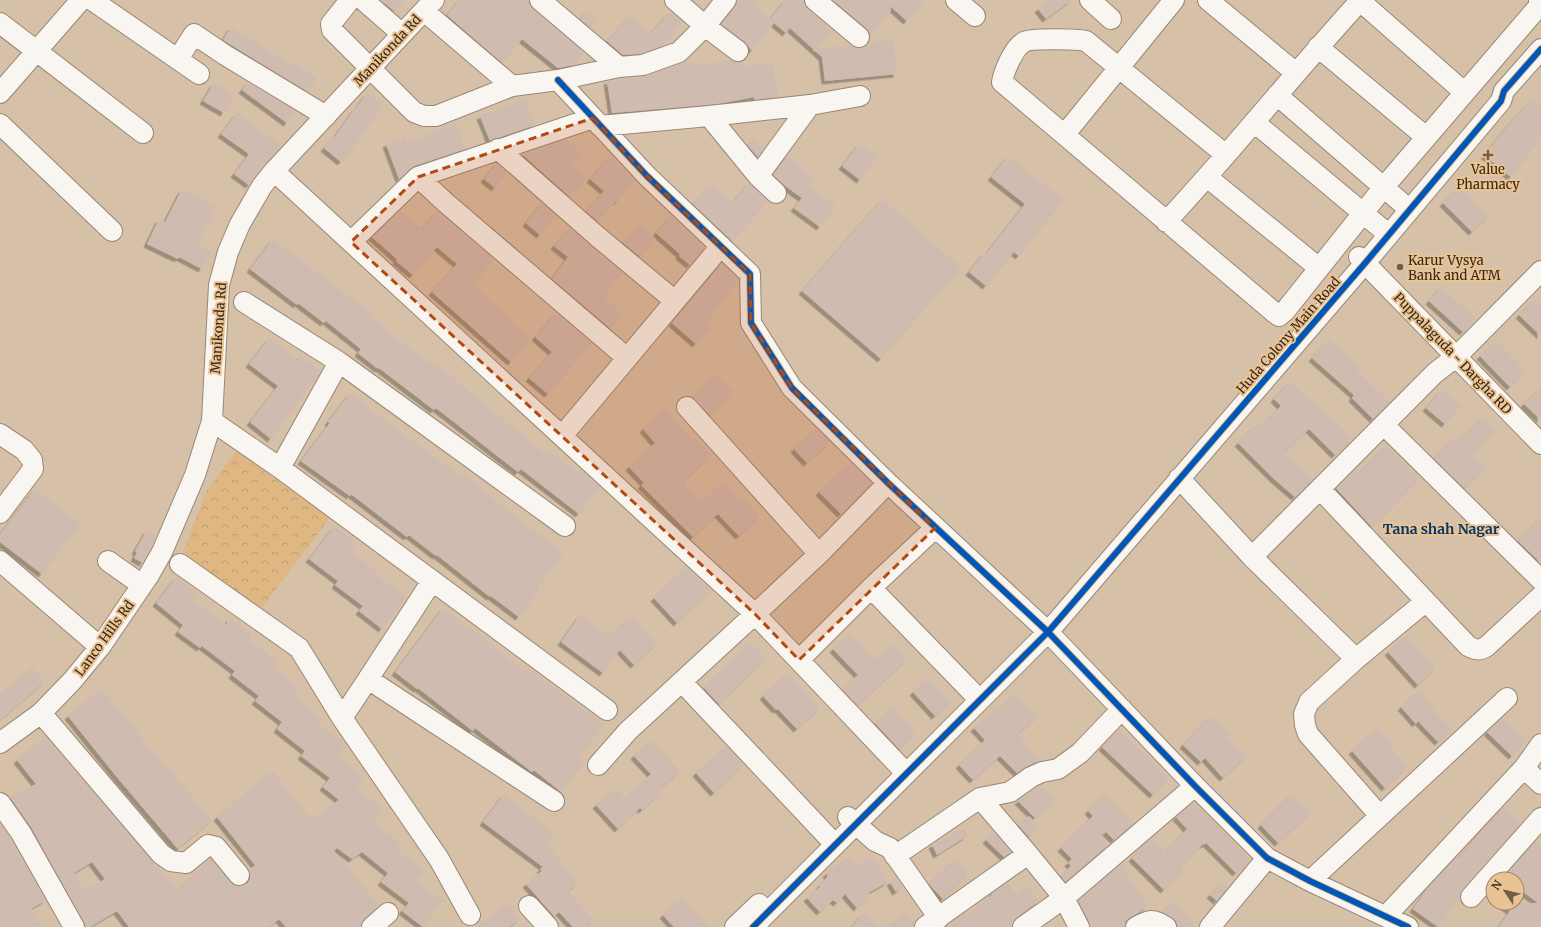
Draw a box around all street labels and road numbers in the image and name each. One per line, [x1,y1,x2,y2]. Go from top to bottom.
street label: Manikonda Rd [350,11,425,90]
street label: Huda Colony Main Road [1233,273,1344,397]
street label: Manikonda Rd [207,282,230,374]
street label: Puppalaguda - Dargha RD [1390,289,1515,418]
street label: Lanco Hills Rd [71,597,138,680]

